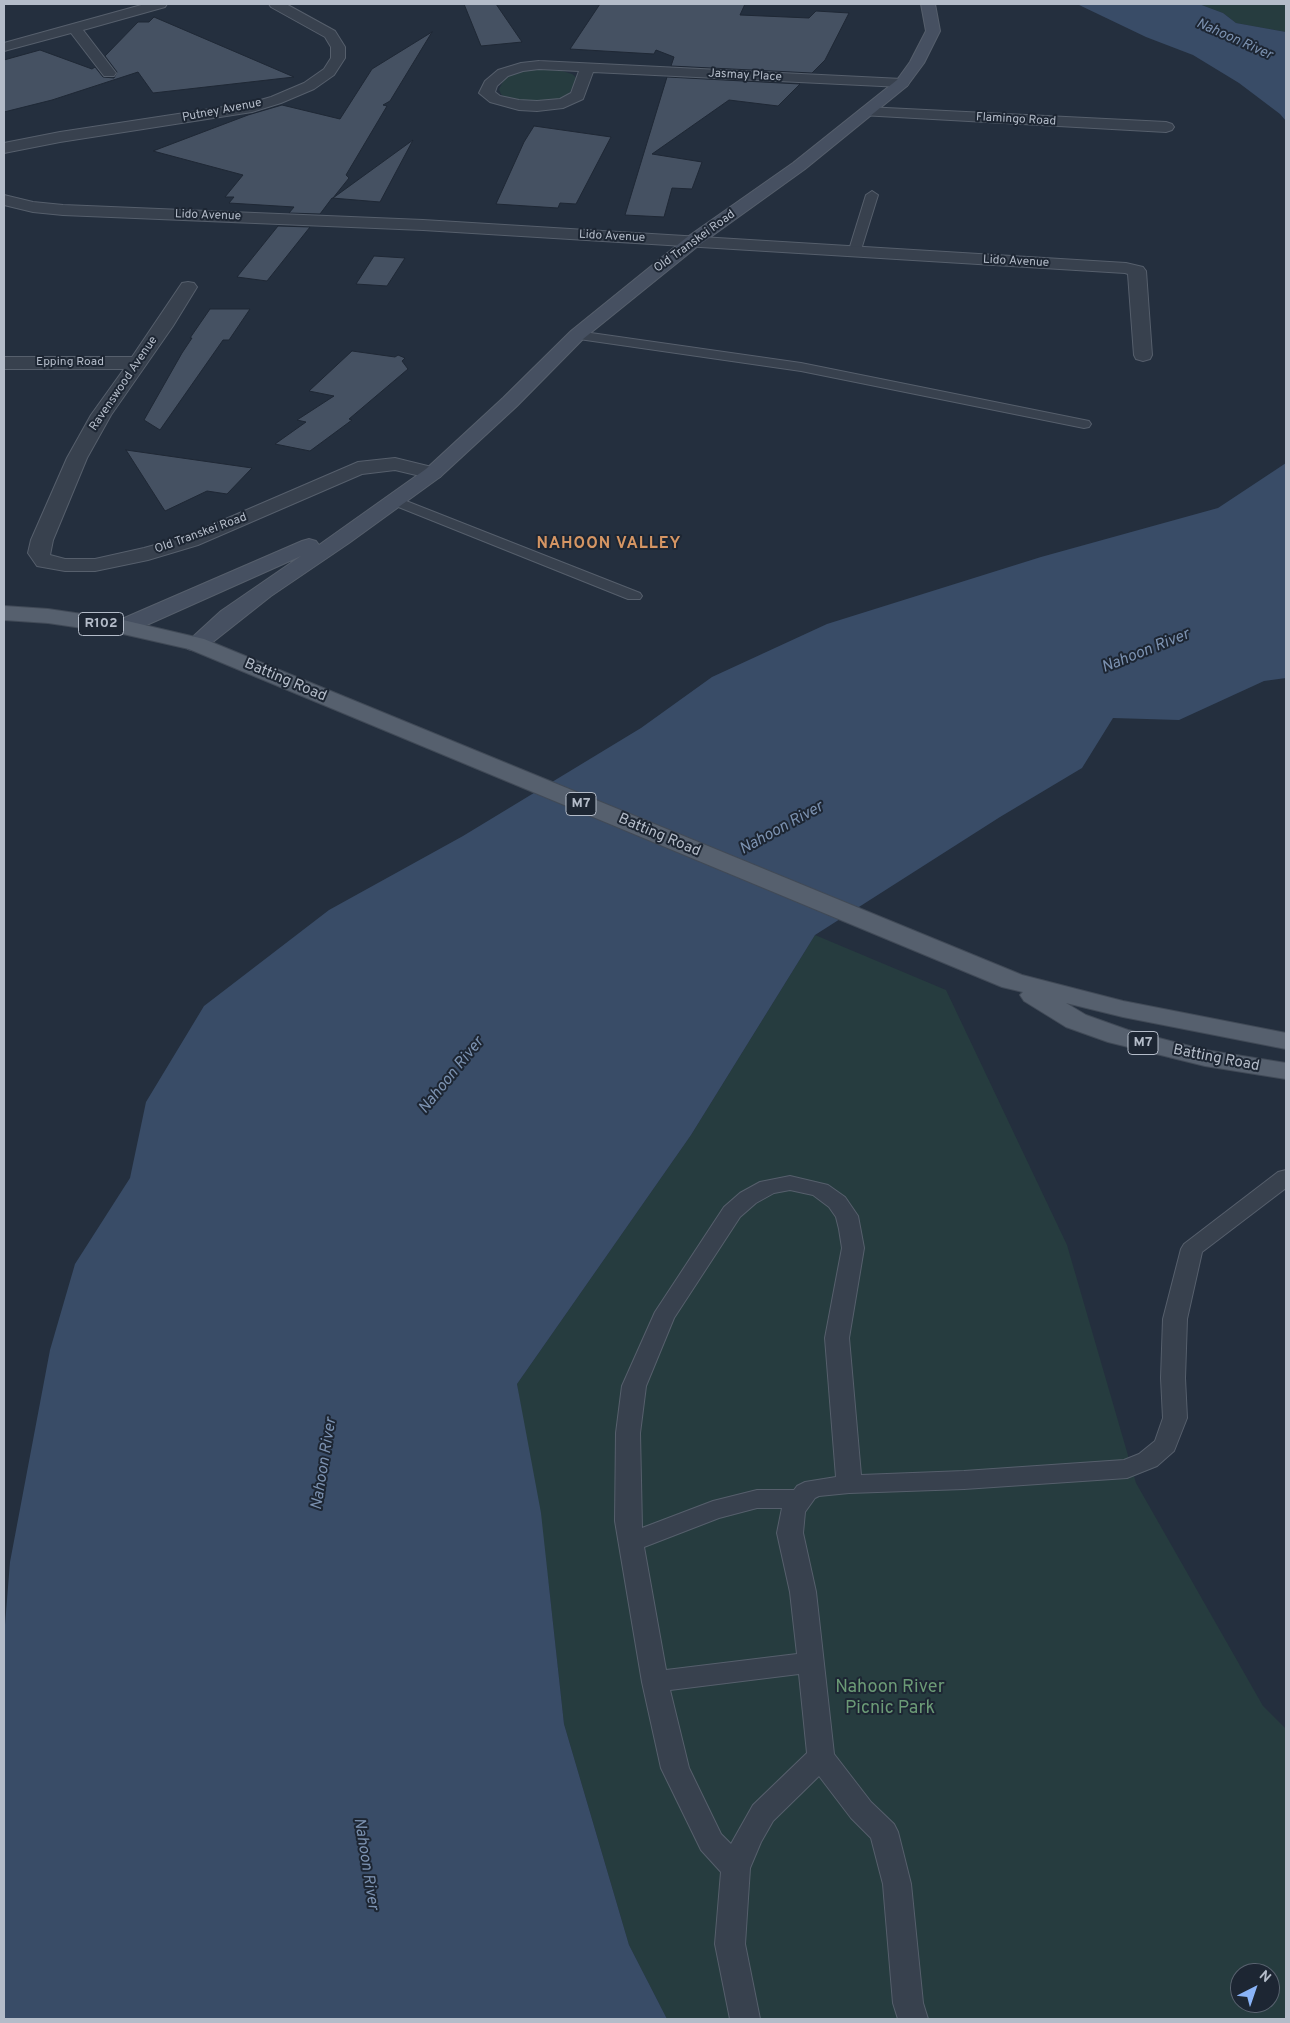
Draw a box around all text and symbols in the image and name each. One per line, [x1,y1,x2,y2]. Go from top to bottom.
water label: Nahoon River [1193,16,1275,64]
street label: Jasmay Place [708,67,782,85]
street label: Putney Avenue [181,96,263,126]
street label: Flamingo Road [975,111,1057,129]
street label: Lido Avenue [175,208,241,224]
street label: Old Transkei Road [652,208,738,276]
street label: Lido Avenue [579,228,645,246]
street label: Lido Avenue [983,253,1049,271]
street label: Ravenswood Avenue [87,334,161,434]
street label: Epping Road [36,356,104,370]
street label: Old Transkei Road [153,511,249,557]
district label: NAHOON VALLEY [535,535,683,555]
road number: R102 [78,612,124,636]
water label: Nahoon River [1099,626,1193,678]
street label: Batting Road [241,656,329,706]
road number: M7 [566,792,596,816]
water label: Nahoon River [737,798,827,860]
street label: Batting Road [615,811,703,861]
road number: M7 [1128,1032,1158,1054]
water label: Nahoon River [415,1034,489,1118]
street label: Batting Road [1171,1042,1261,1076]
water label: Nahoon River [308,1417,342,1511]
park label: Nahoon River Picnic Park [835,1677,945,1720]
water label: Nahoon River [348,1817,382,1911]
north arrow [1230,1963,1280,2013]
text: N [1255,1967,1274,1987]

